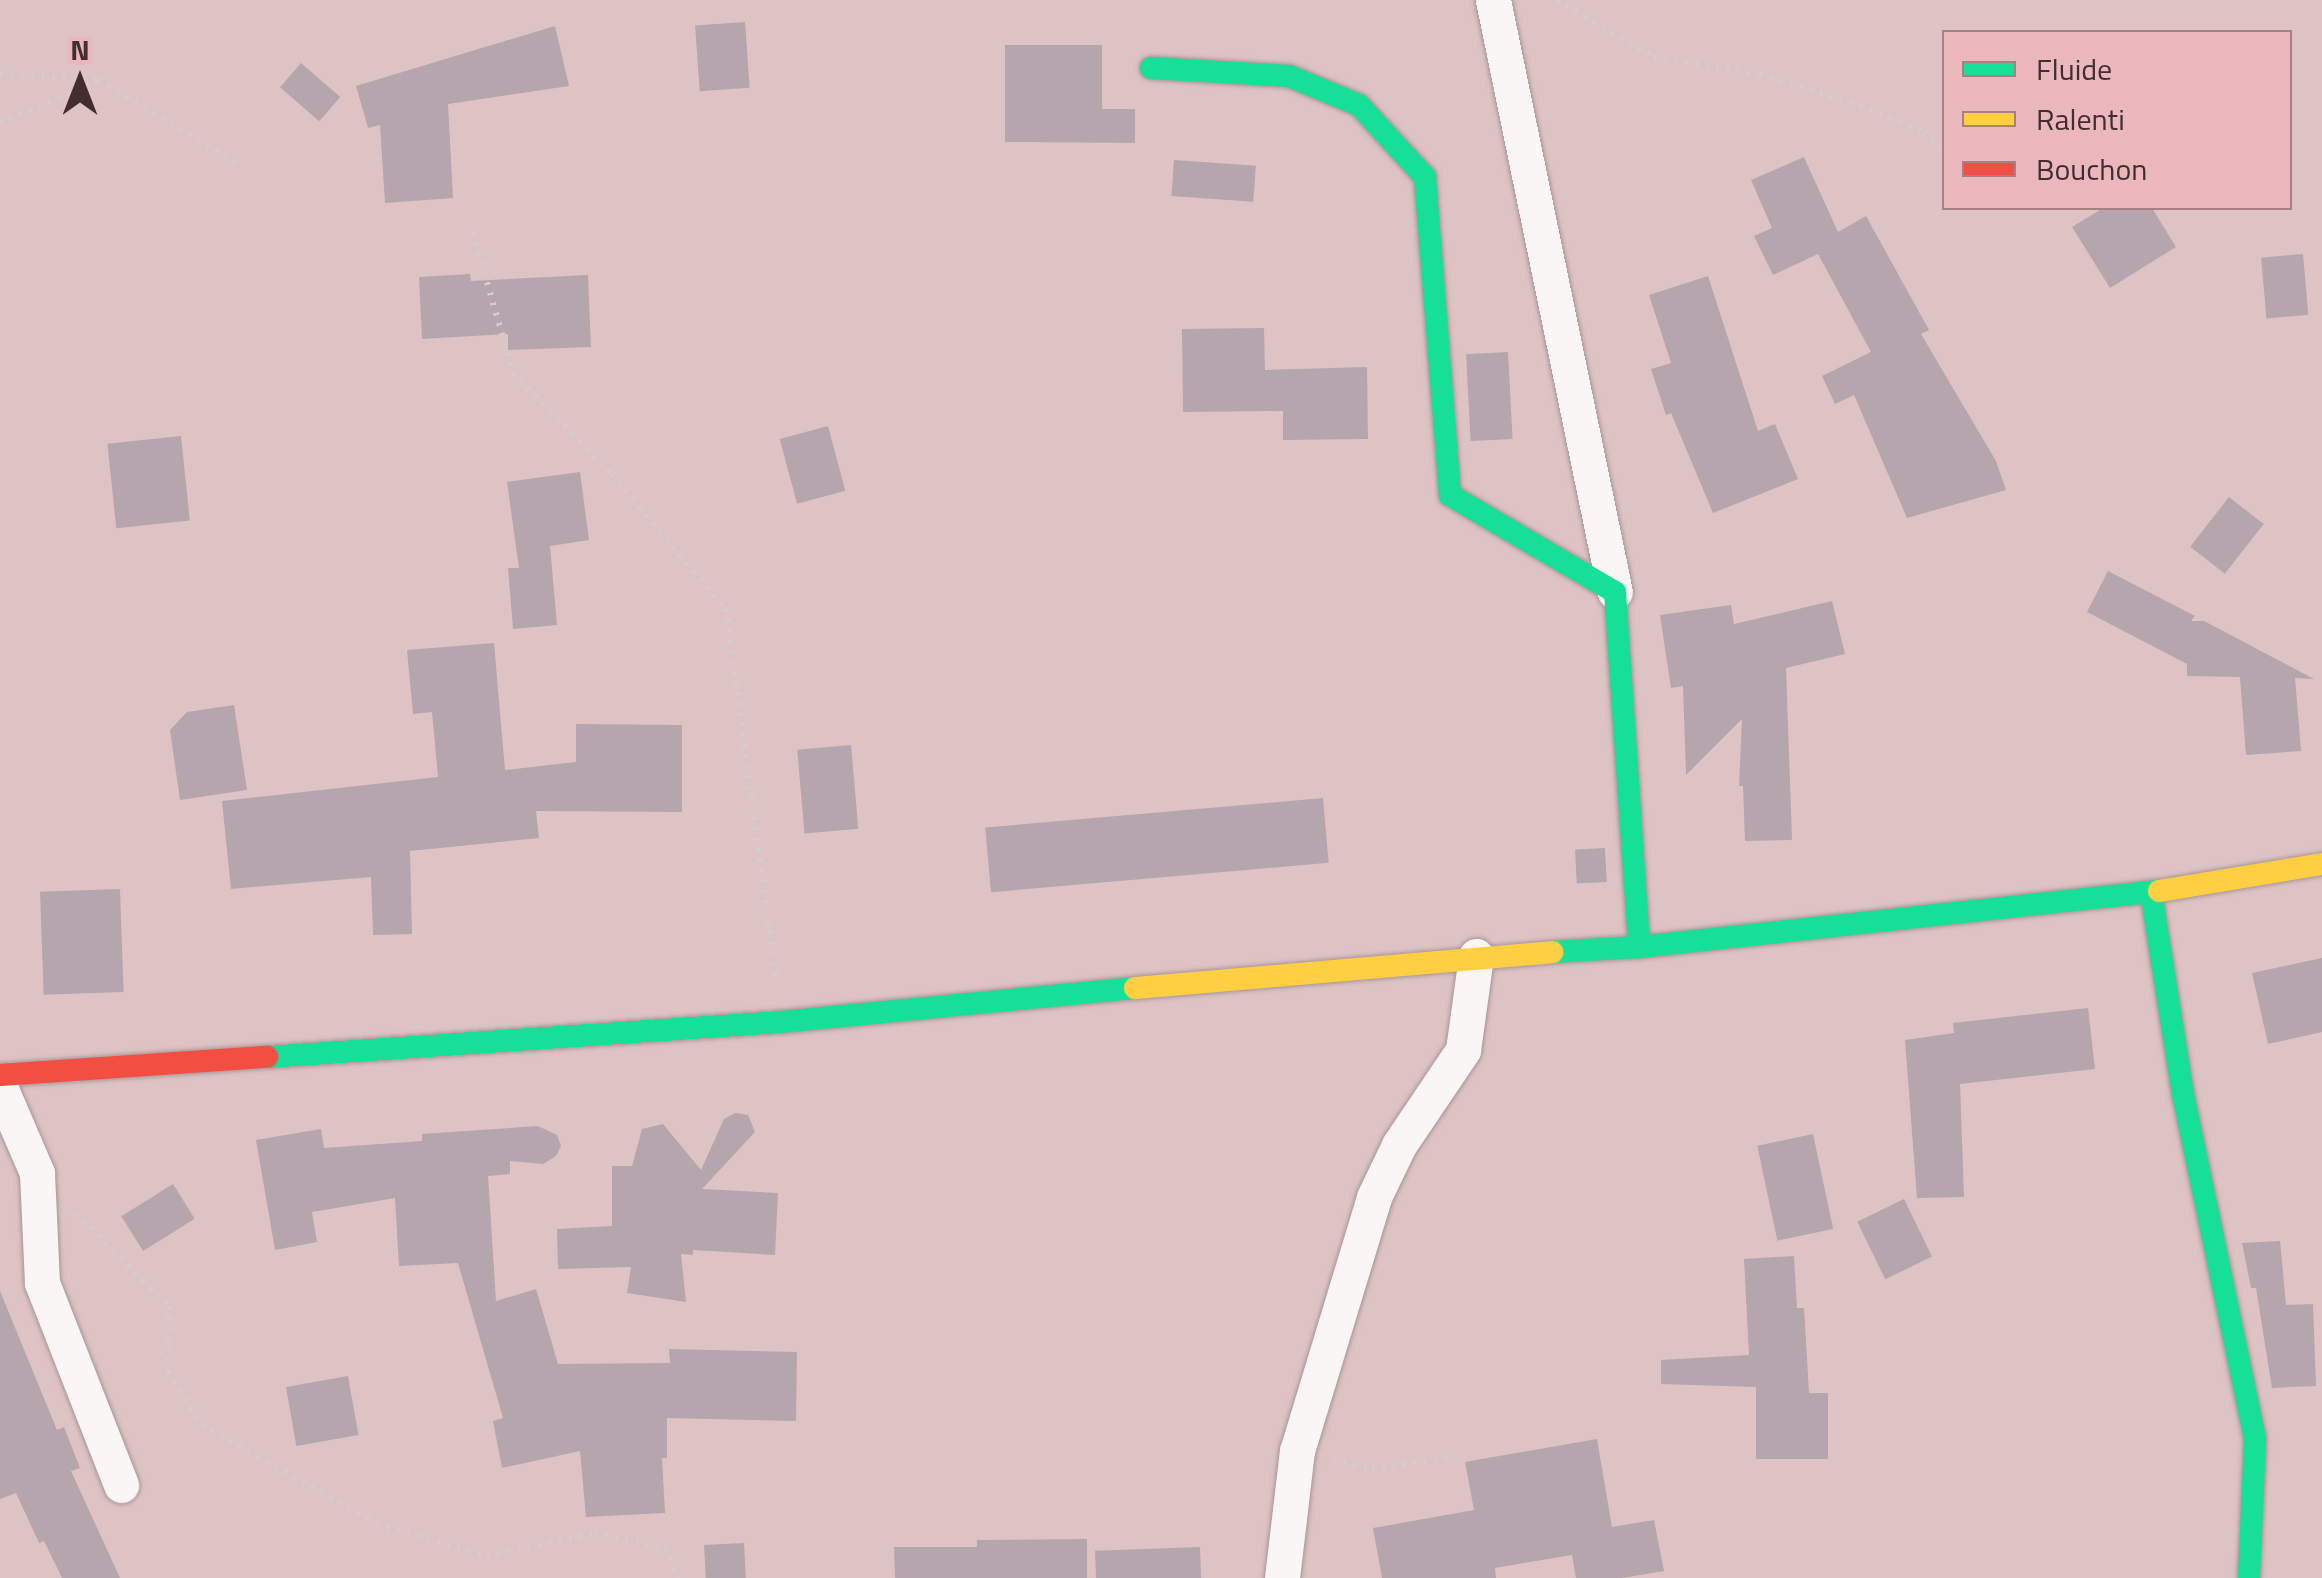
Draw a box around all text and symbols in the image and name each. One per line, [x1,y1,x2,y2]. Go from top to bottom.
text: N [70,28,90,71]
north arrow [30,30,130,130]
legend [1942,30,2292,210]
text: Fluide [2036,46,2112,92]
text: Ralenti [2036,96,2125,142]
text: Bouchon [2036,146,2147,192]

